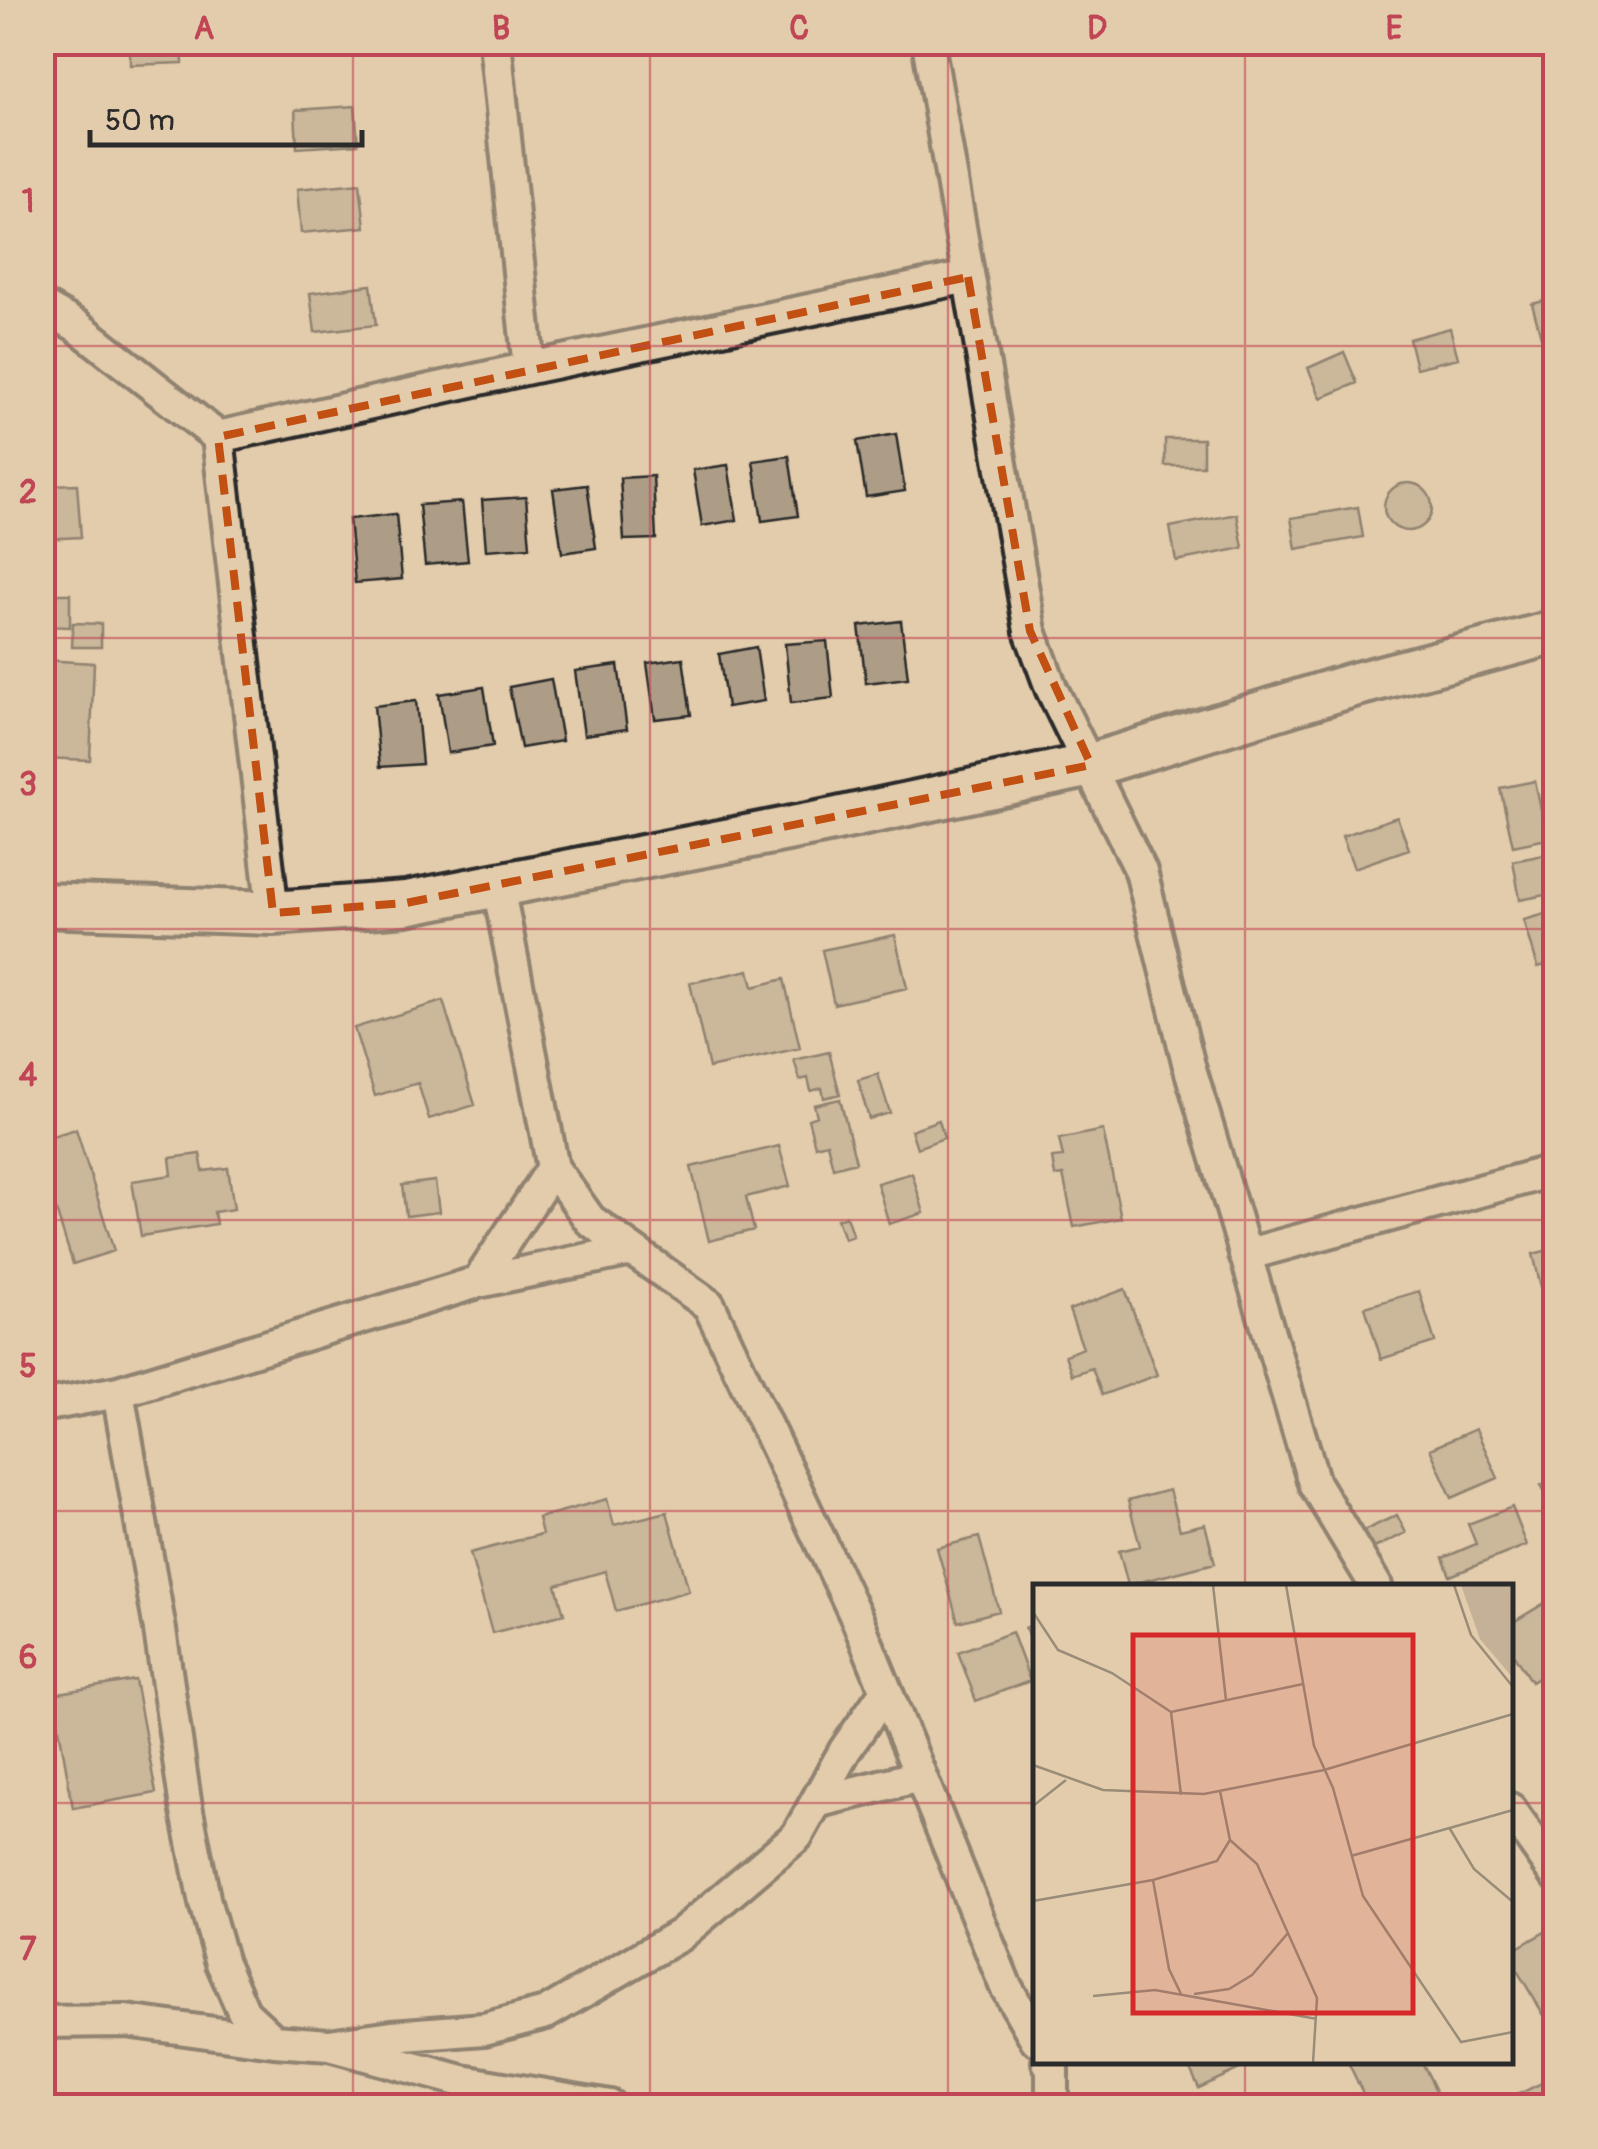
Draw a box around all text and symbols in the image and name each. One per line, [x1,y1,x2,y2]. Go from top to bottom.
text: A [194,9,215,49]
text: B [492,9,510,49]
text: C [789,9,809,49]
text: D [1087,9,1107,49]
text: E [1386,9,1403,49]
scale bar [90,85,362,147]
text: 50 m [105,102,175,139]
text: 1 [22,182,34,222]
text: 2 [19,473,37,513]
text: 3 [19,765,37,805]
text: 4 [19,1056,38,1096]
text: 5 [19,1347,37,1387]
inset map [1033,1584,1513,2064]
text: 6 [19,1638,37,1678]
text: 7 [20,1930,37,1970]

